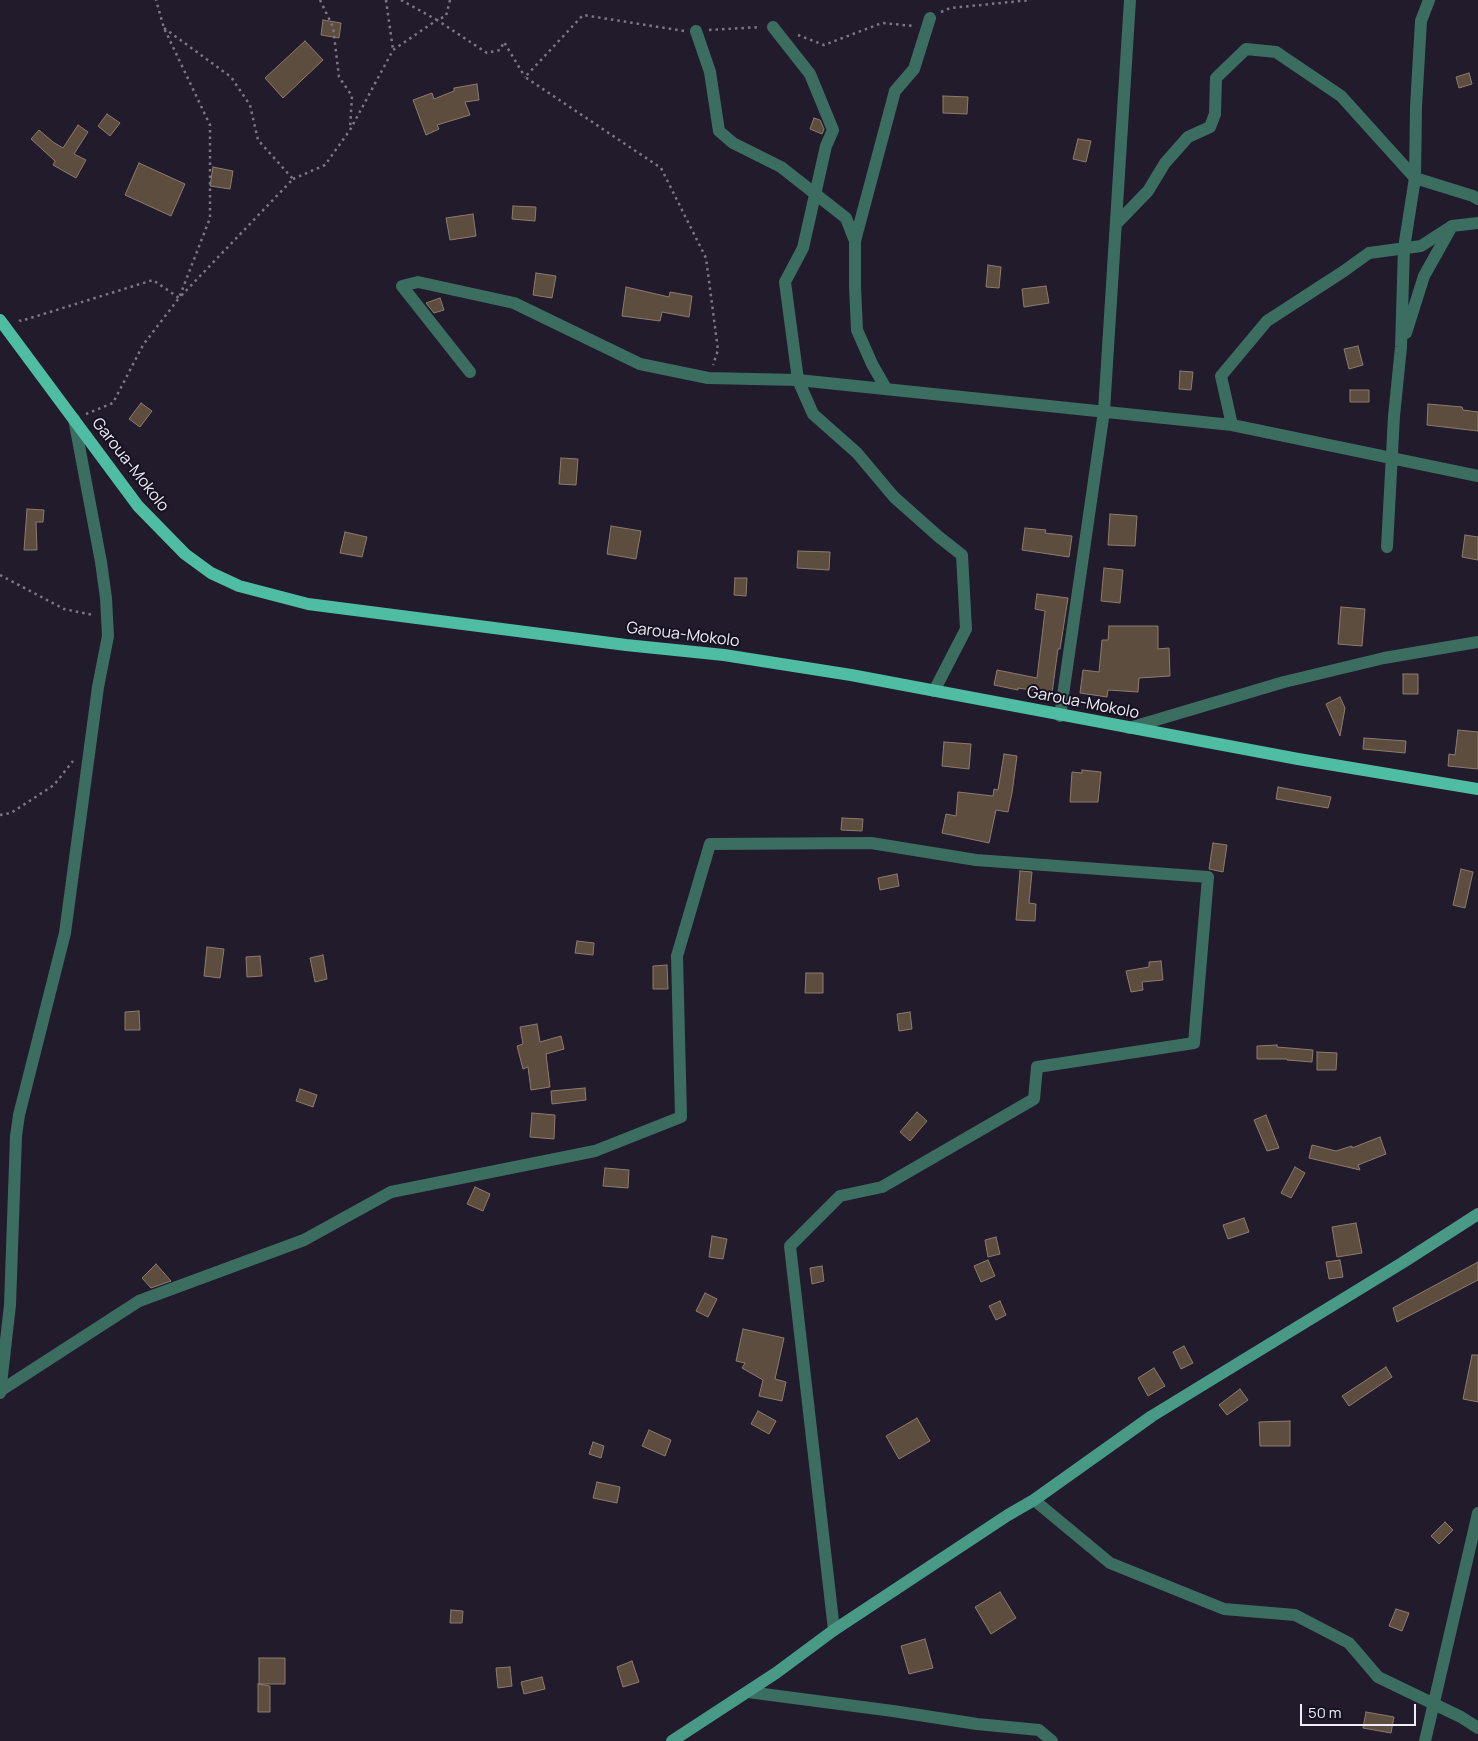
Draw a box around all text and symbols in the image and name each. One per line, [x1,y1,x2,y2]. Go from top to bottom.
street label: Garoua-Mokolo [87,414,173,516]
street label: Garoua-Mokolo [625,619,741,651]
street label: Garoua-Mokolo [1025,683,1141,723]
scale bar [1303,1694,1419,1726]
text: 50 m [1308,1702,1342,1723]

